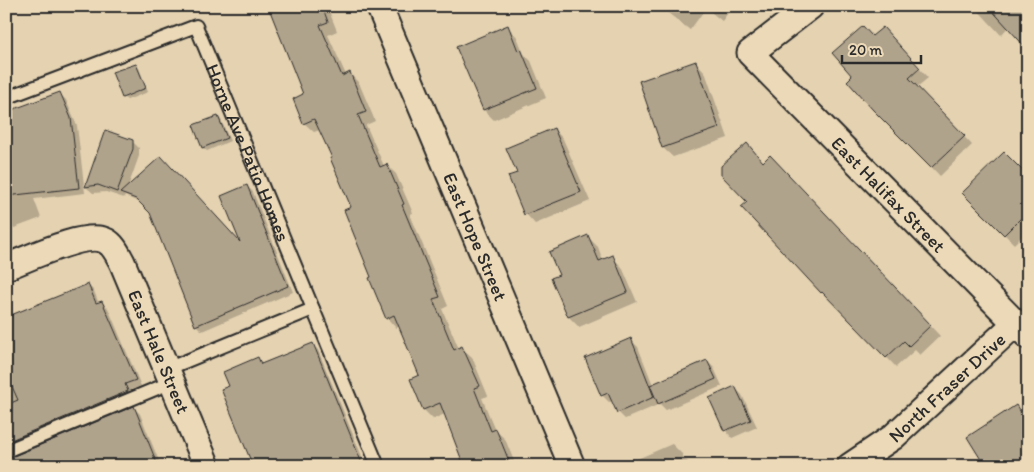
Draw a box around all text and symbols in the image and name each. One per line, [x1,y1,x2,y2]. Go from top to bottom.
scale bar [842,32,920,64]
text: 20 m [849,41,883,59]
street label: Horne Ave Patio Homes [201,60,295,245]
street label: East Halifax Street [826,132,950,257]
street label: East Hope Street [438,169,512,304]
street label: East Hale Street [123,286,195,417]
street label: North Fraser Drive [884,328,1010,447]

